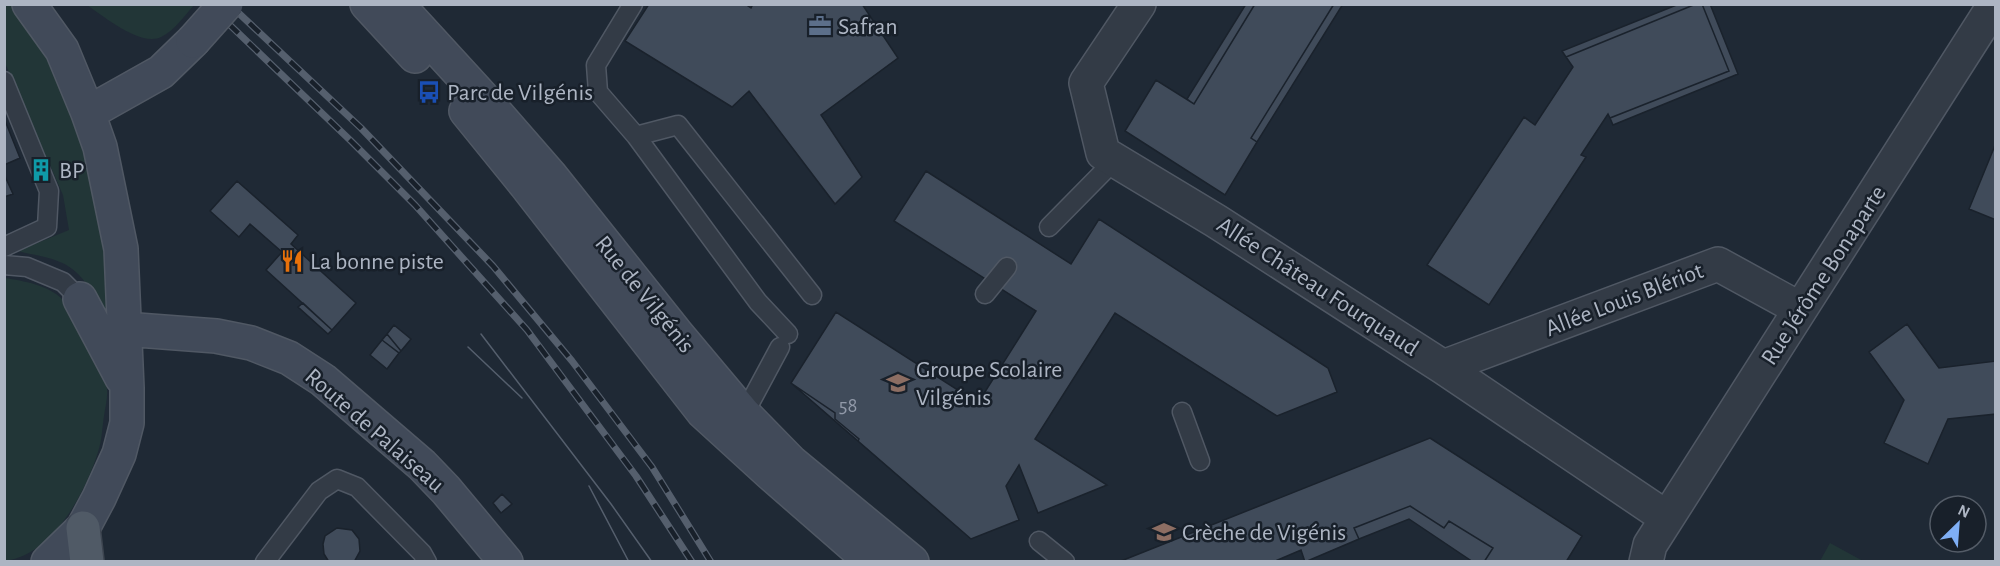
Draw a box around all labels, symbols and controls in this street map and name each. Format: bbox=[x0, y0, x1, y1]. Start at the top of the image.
office icon: Safran bbox=[807, 13, 833, 39]
place label: Safran bbox=[838, 15, 898, 39]
bus stop icon: Parc de Vilgénis bbox=[416, 79, 442, 105]
place label: Parc de Vilgénis bbox=[447, 81, 593, 105]
building icon: BP bbox=[28, 157, 54, 183]
place label: BP bbox=[59, 159, 84, 183]
street label: Rue Jérôme Bonaparte bbox=[1757, 182, 1891, 369]
street label: Allée Château Fourquaud bbox=[1212, 213, 1422, 361]
street label: Rue de Vilgénis bbox=[590, 232, 698, 358]
restaurant icon: La bonne piste bbox=[279, 248, 305, 274]
place label: La bonne piste bbox=[310, 250, 444, 274]
street label: Allée Louis Blériot bbox=[1542, 259, 1707, 341]
place label: Groupe Scolaire Vilgénis bbox=[916, 358, 1062, 410]
street label: Route de Palaiseau bbox=[300, 364, 448, 497]
school or university icon: Groupe Scolaire Vilgénis bbox=[885, 370, 911, 396]
house number: 58 bbox=[839, 395, 857, 416]
north arrow bbox=[1928, 494, 1988, 554]
text: N bbox=[1955, 502, 1972, 521]
school or university icon: Crèche de Vigénis bbox=[1151, 519, 1177, 545]
place label: Crèche de Vigénis bbox=[1182, 521, 1346, 545]

